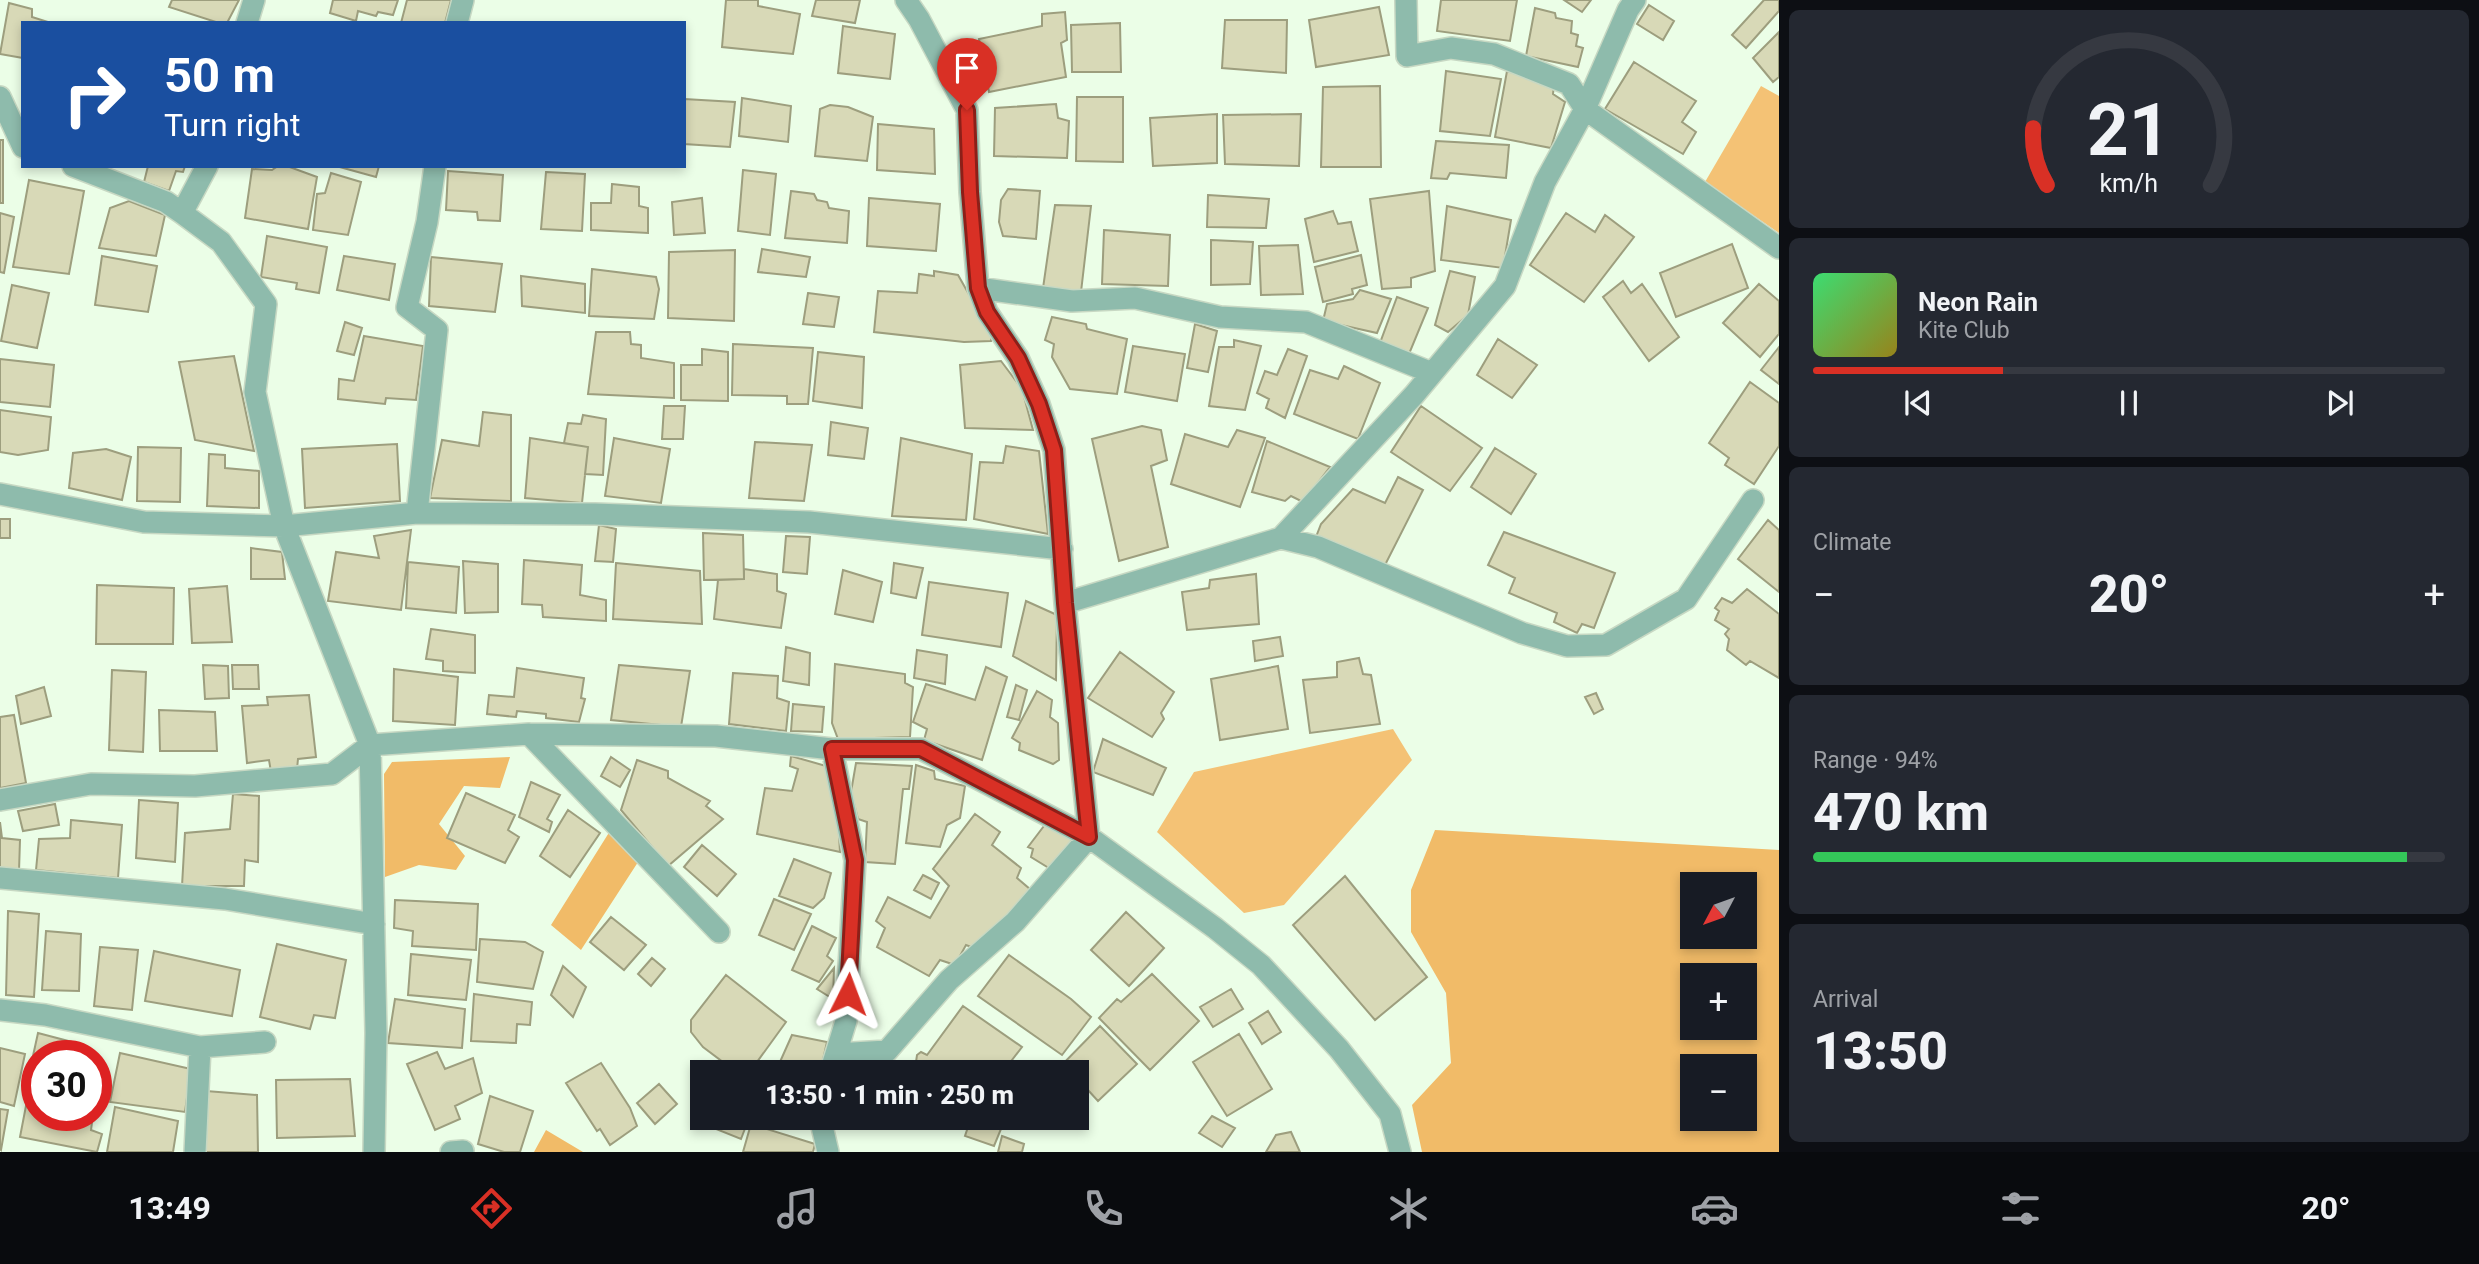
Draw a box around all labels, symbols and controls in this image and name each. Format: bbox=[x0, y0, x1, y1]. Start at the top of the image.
pin bbox=[937, 38, 997, 110]
text: 50 m bbox=[164, 47, 275, 104]
icon: right bbox=[49, 49, 140, 140]
icon: arrive bbox=[948, 49, 986, 87]
text: 21 bbox=[2087, 88, 2171, 174]
text: Turn right bbox=[164, 106, 300, 144]
text: km/h bbox=[2100, 169, 2158, 198]
text: Neon Rain bbox=[1918, 287, 2038, 317]
text: Kite Club bbox=[1918, 317, 2010, 344]
icon: previous bbox=[1899, 384, 1937, 422]
icon: pause bbox=[2110, 384, 2148, 422]
icon: next bbox=[2321, 384, 2359, 422]
text: Climate bbox=[1813, 529, 1892, 556]
text: 20° bbox=[2089, 564, 2169, 625]
text: − bbox=[1813, 573, 1835, 617]
text: + bbox=[2423, 573, 2445, 617]
text: Range · 94% bbox=[1813, 747, 1938, 774]
text: 470 km bbox=[1813, 782, 1989, 843]
north arrow bbox=[1680, 872, 1757, 948]
map controls bbox=[1680, 872, 1757, 1131]
position arrow bbox=[811, 957, 885, 1031]
button: + bbox=[1680, 963, 1757, 1040]
text: Arrival bbox=[1813, 986, 1878, 1013]
text: 13:50 bbox=[1813, 1021, 1948, 1082]
speed limit sign: 30 bbox=[21, 1040, 112, 1131]
button: − bbox=[1680, 1054, 1757, 1131]
text: 13:50 · 1 min · 250 m bbox=[765, 1080, 1014, 1110]
icon: directions bbox=[467, 1184, 516, 1233]
icon: music bbox=[773, 1184, 822, 1233]
icon: phone bbox=[1079, 1184, 1128, 1233]
icon: climate bbox=[1384, 1184, 1433, 1233]
icon: car bbox=[1690, 1184, 1739, 1233]
icon: filters bbox=[1996, 1184, 2045, 1233]
text: 13:49 bbox=[128, 1189, 211, 1227]
text: 20° bbox=[2301, 1189, 2351, 1227]

